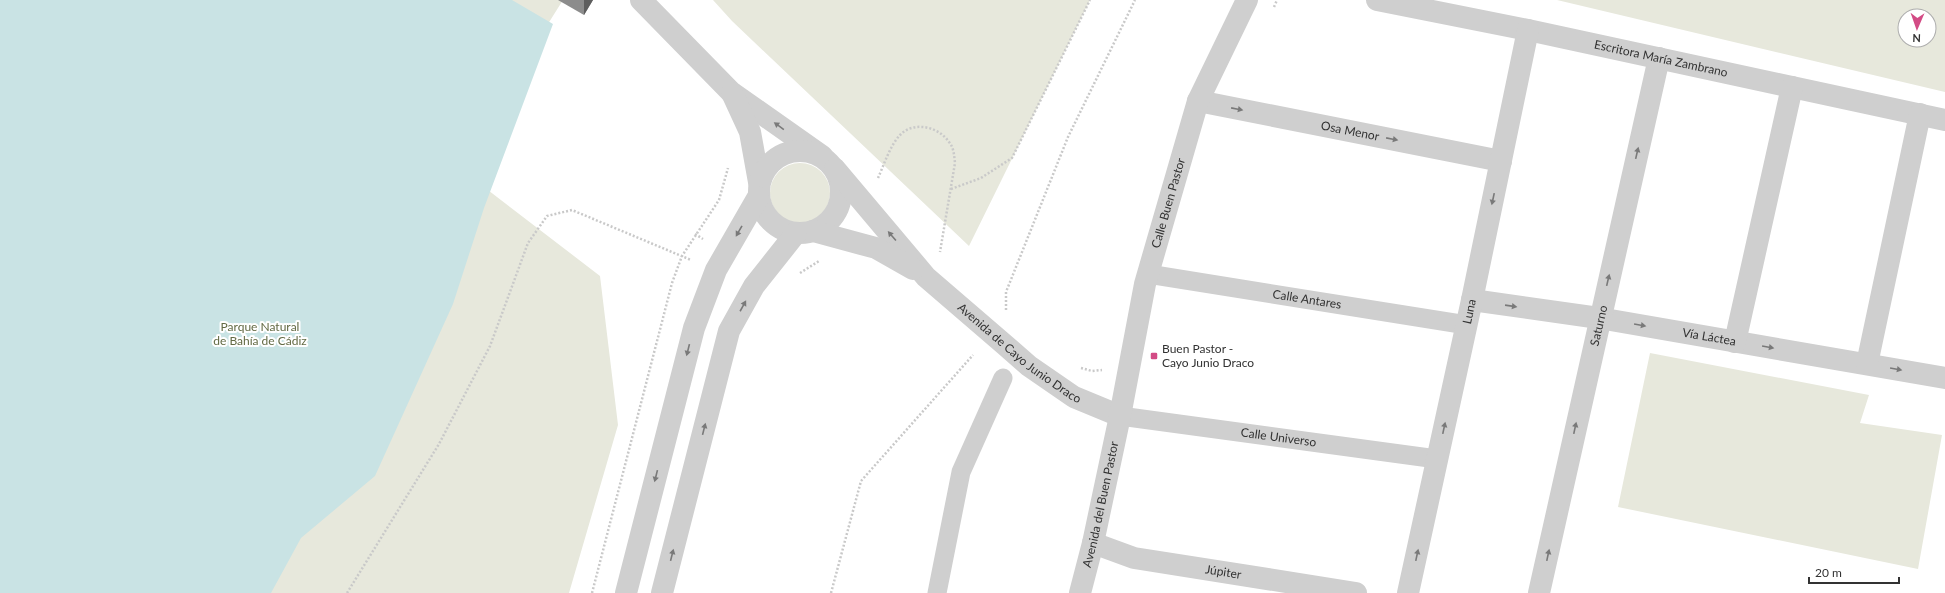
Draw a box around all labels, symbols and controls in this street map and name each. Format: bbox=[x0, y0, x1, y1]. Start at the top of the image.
north arrow bbox=[1897, 8, 1937, 48]
text: N bbox=[1912, 32, 1921, 45]
street label: Escritora María Zambrano bbox=[1593, 37, 1729, 80]
one-way arrow bbox=[1231, 106, 1243, 112]
street label: Osa Menor bbox=[1320, 118, 1381, 144]
one-way arrow bbox=[774, 122, 784, 130]
one-way arrow bbox=[1386, 136, 1398, 142]
one-way arrow bbox=[1634, 147, 1640, 159]
street label: Calle Buen Pastor bbox=[1148, 156, 1188, 250]
one-way arrow bbox=[1490, 193, 1496, 205]
one-way arrow bbox=[735, 225, 742, 237]
one-way arrow bbox=[888, 232, 897, 241]
one-way arrow bbox=[1606, 274, 1612, 286]
street label: Calle Antares bbox=[1272, 286, 1343, 312]
street label: Luna bbox=[1459, 298, 1479, 325]
one-way arrow bbox=[739, 300, 746, 312]
street label: Avenida de Cayo Junio Draco bbox=[955, 300, 1084, 406]
one-way arrow bbox=[1505, 303, 1517, 309]
street label: Saturno bbox=[1587, 304, 1610, 347]
park label: Parque Natural de Bahía de Cádiz bbox=[213, 319, 307, 348]
one-way arrow bbox=[1633, 322, 1646, 328]
street label: Vía Láctea bbox=[1681, 325, 1737, 349]
place label: Buen Pastor - Cayo Junio Draco bbox=[1162, 341, 1254, 370]
one-way arrow bbox=[685, 344, 691, 356]
one-way arrow bbox=[1761, 345, 1774, 351]
marker: Buen Pastor - Cayo Junio Draco bbox=[1149, 351, 1159, 361]
one-way arrow bbox=[1890, 367, 1902, 373]
one-way arrow bbox=[1442, 422, 1448, 434]
one-way arrow bbox=[1573, 422, 1579, 434]
one-way arrow bbox=[701, 423, 707, 435]
street label: Calle Universo bbox=[1240, 424, 1318, 450]
street label: Avenida del Buen Pastor bbox=[1079, 439, 1122, 569]
one-way arrow bbox=[653, 470, 659, 482]
one-way arrow bbox=[669, 549, 675, 561]
one-way arrow bbox=[1414, 549, 1420, 561]
one-way arrow bbox=[1545, 549, 1551, 561]
scale bar bbox=[1809, 559, 1899, 585]
street label: Júpiter bbox=[1204, 561, 1243, 582]
text: 20 m bbox=[1815, 565, 1842, 580]

